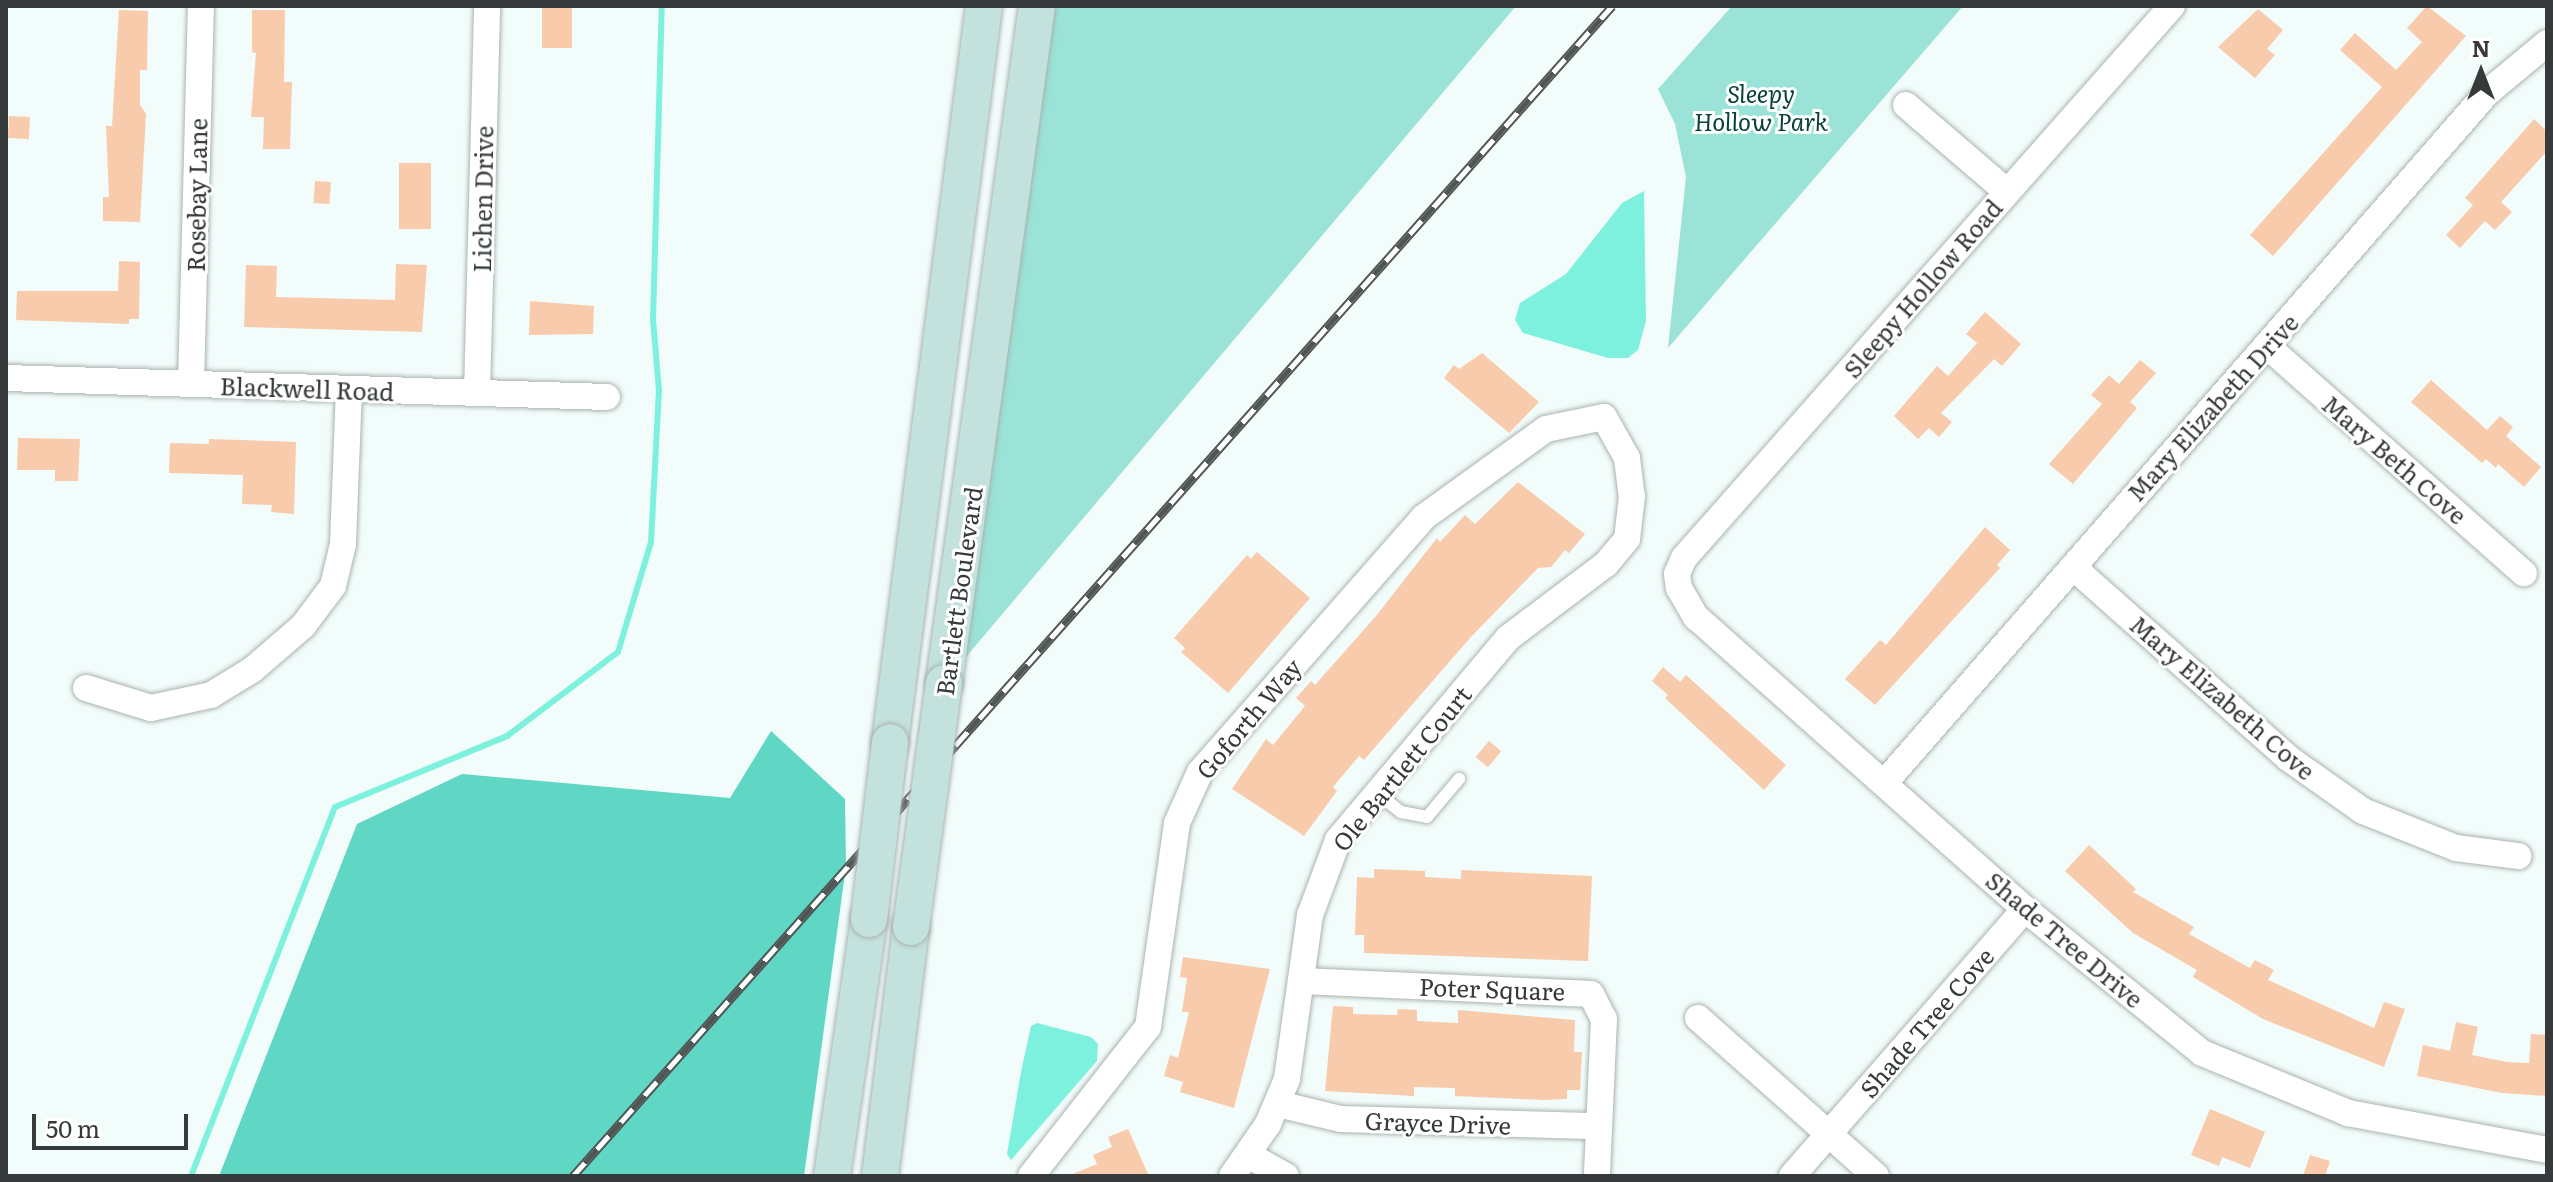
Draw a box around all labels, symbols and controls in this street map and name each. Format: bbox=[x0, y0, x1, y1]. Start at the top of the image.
text: N bbox=[2472, 31, 2490, 64]
north arrow bbox=[2441, 32, 2521, 112]
park label: Sleepy Hollow Park bbox=[1694, 79, 1828, 135]
street label: Rosebay Lane bbox=[180, 118, 212, 272]
street label: Lichen Drive bbox=[466, 125, 498, 273]
street label: Sleepy Hollow Road bbox=[1837, 193, 2007, 383]
street label: Mary Elizabeth Drive bbox=[2121, 308, 2303, 506]
street label: Blackwell Road bbox=[219, 371, 395, 405]
street label: Mary Beth Cove bbox=[2317, 389, 2473, 529]
street label: Bartlett Boulevard bbox=[929, 485, 987, 697]
street label: Mary Elizabeth Cove bbox=[2125, 609, 2321, 785]
street label: Goforth Way bbox=[1189, 652, 1307, 784]
street label: Ole Bartlett Court bbox=[1326, 680, 1476, 856]
street label: Shade Tree Drive bbox=[1981, 865, 2149, 1013]
street label: Shade Tree Cove bbox=[1853, 941, 1999, 1103]
street label: Poter Square bbox=[1418, 971, 1566, 1005]
scale bar bbox=[36, 1098, 192, 1148]
street label: Grayce Drive bbox=[1364, 1105, 1512, 1139]
text: 50 m bbox=[46, 1110, 100, 1145]

